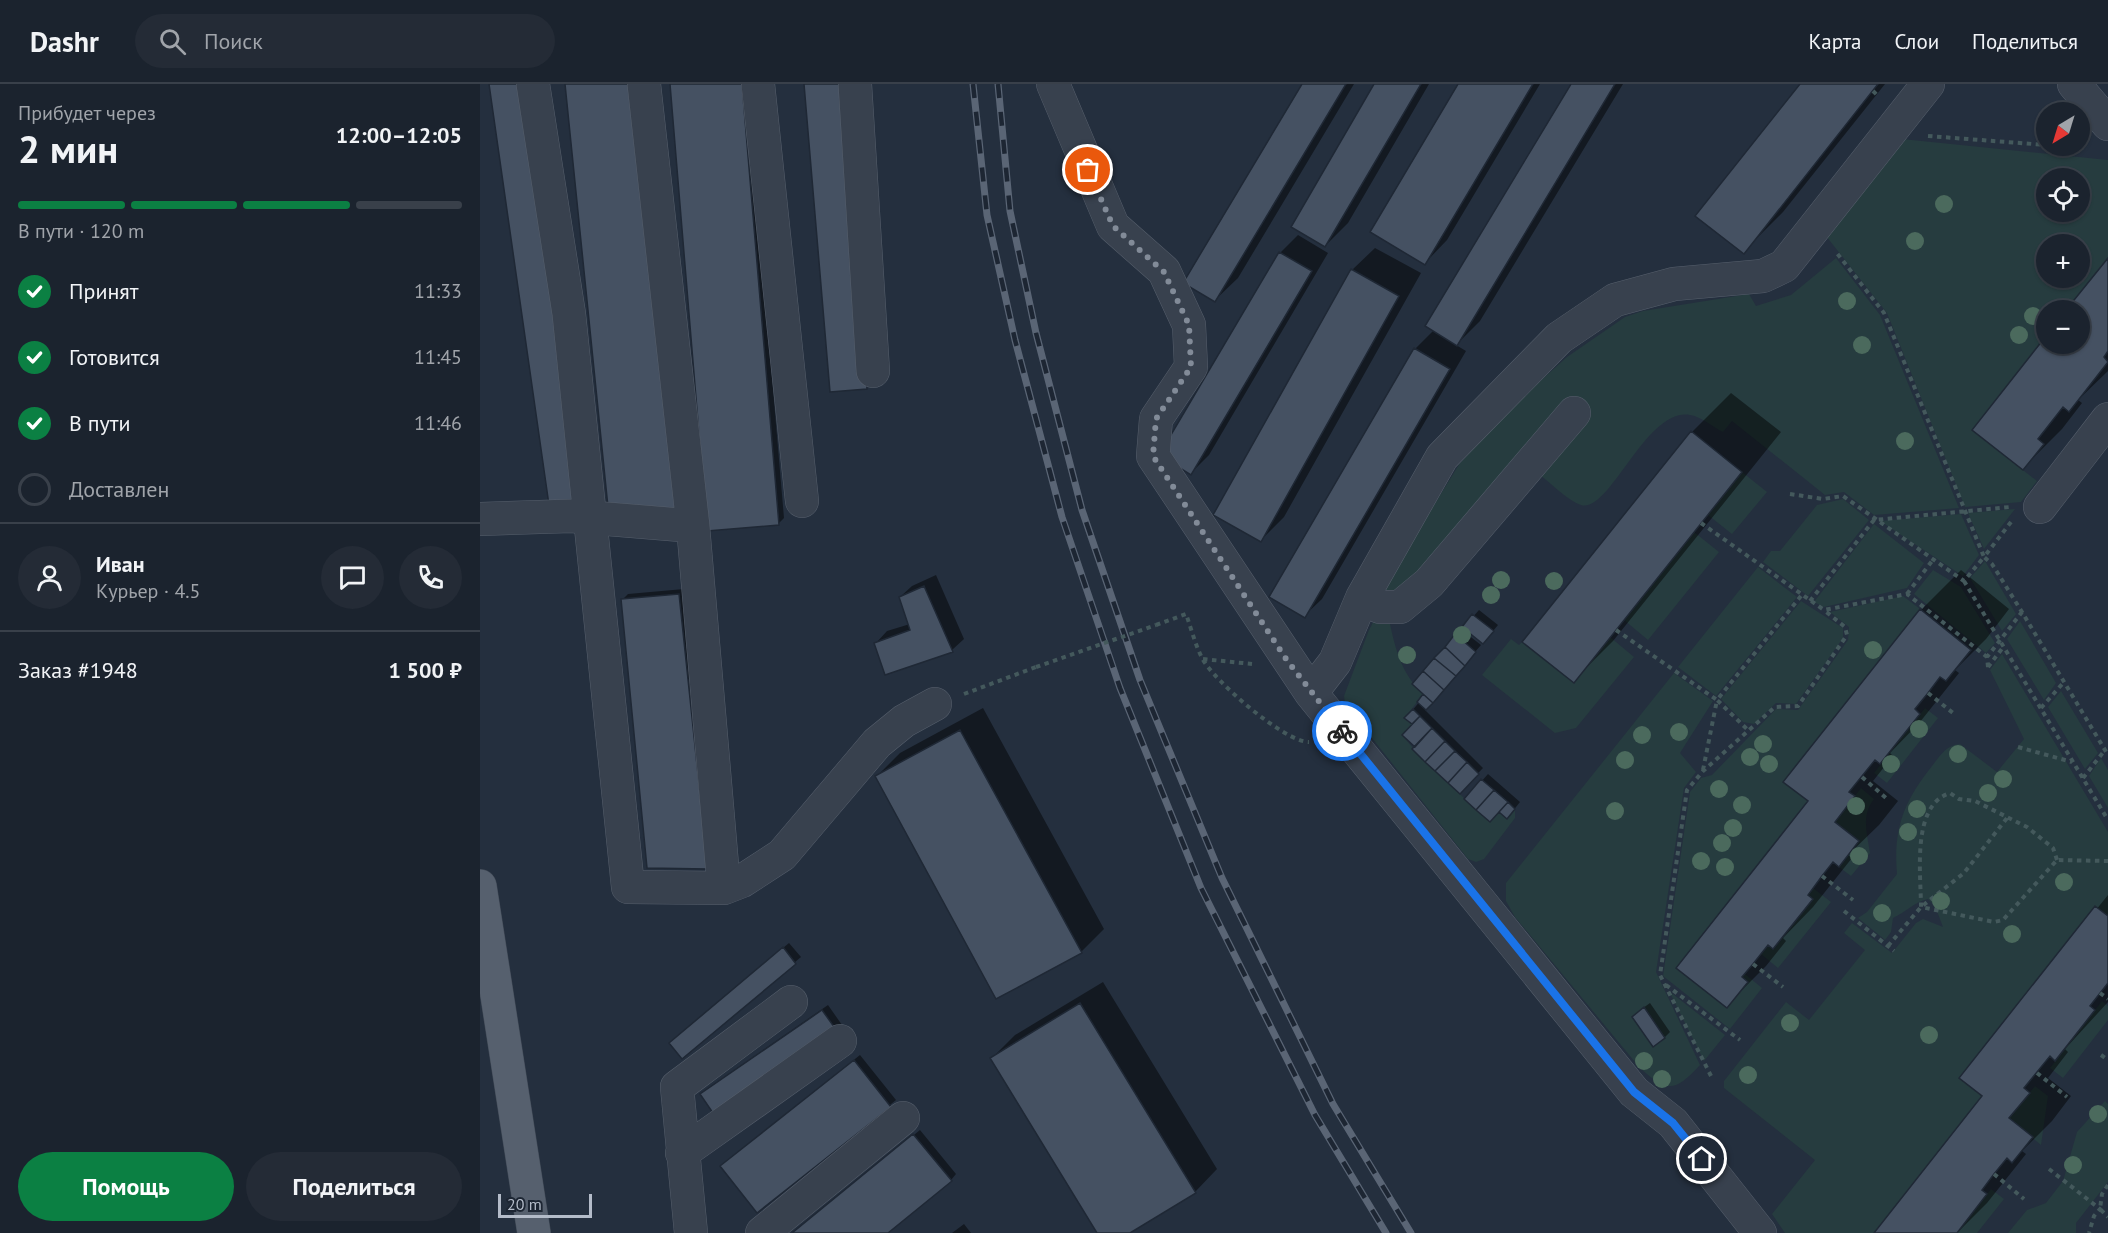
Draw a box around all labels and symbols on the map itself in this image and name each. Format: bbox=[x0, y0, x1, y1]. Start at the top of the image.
north arrow bbox=[2036, 102, 2090, 156]
pin bbox=[1062, 144, 1113, 195]
courier bbox=[1312, 701, 1372, 761]
pin bbox=[1676, 1133, 1727, 1184]
scale bar bbox=[498, 1191, 592, 1218]

